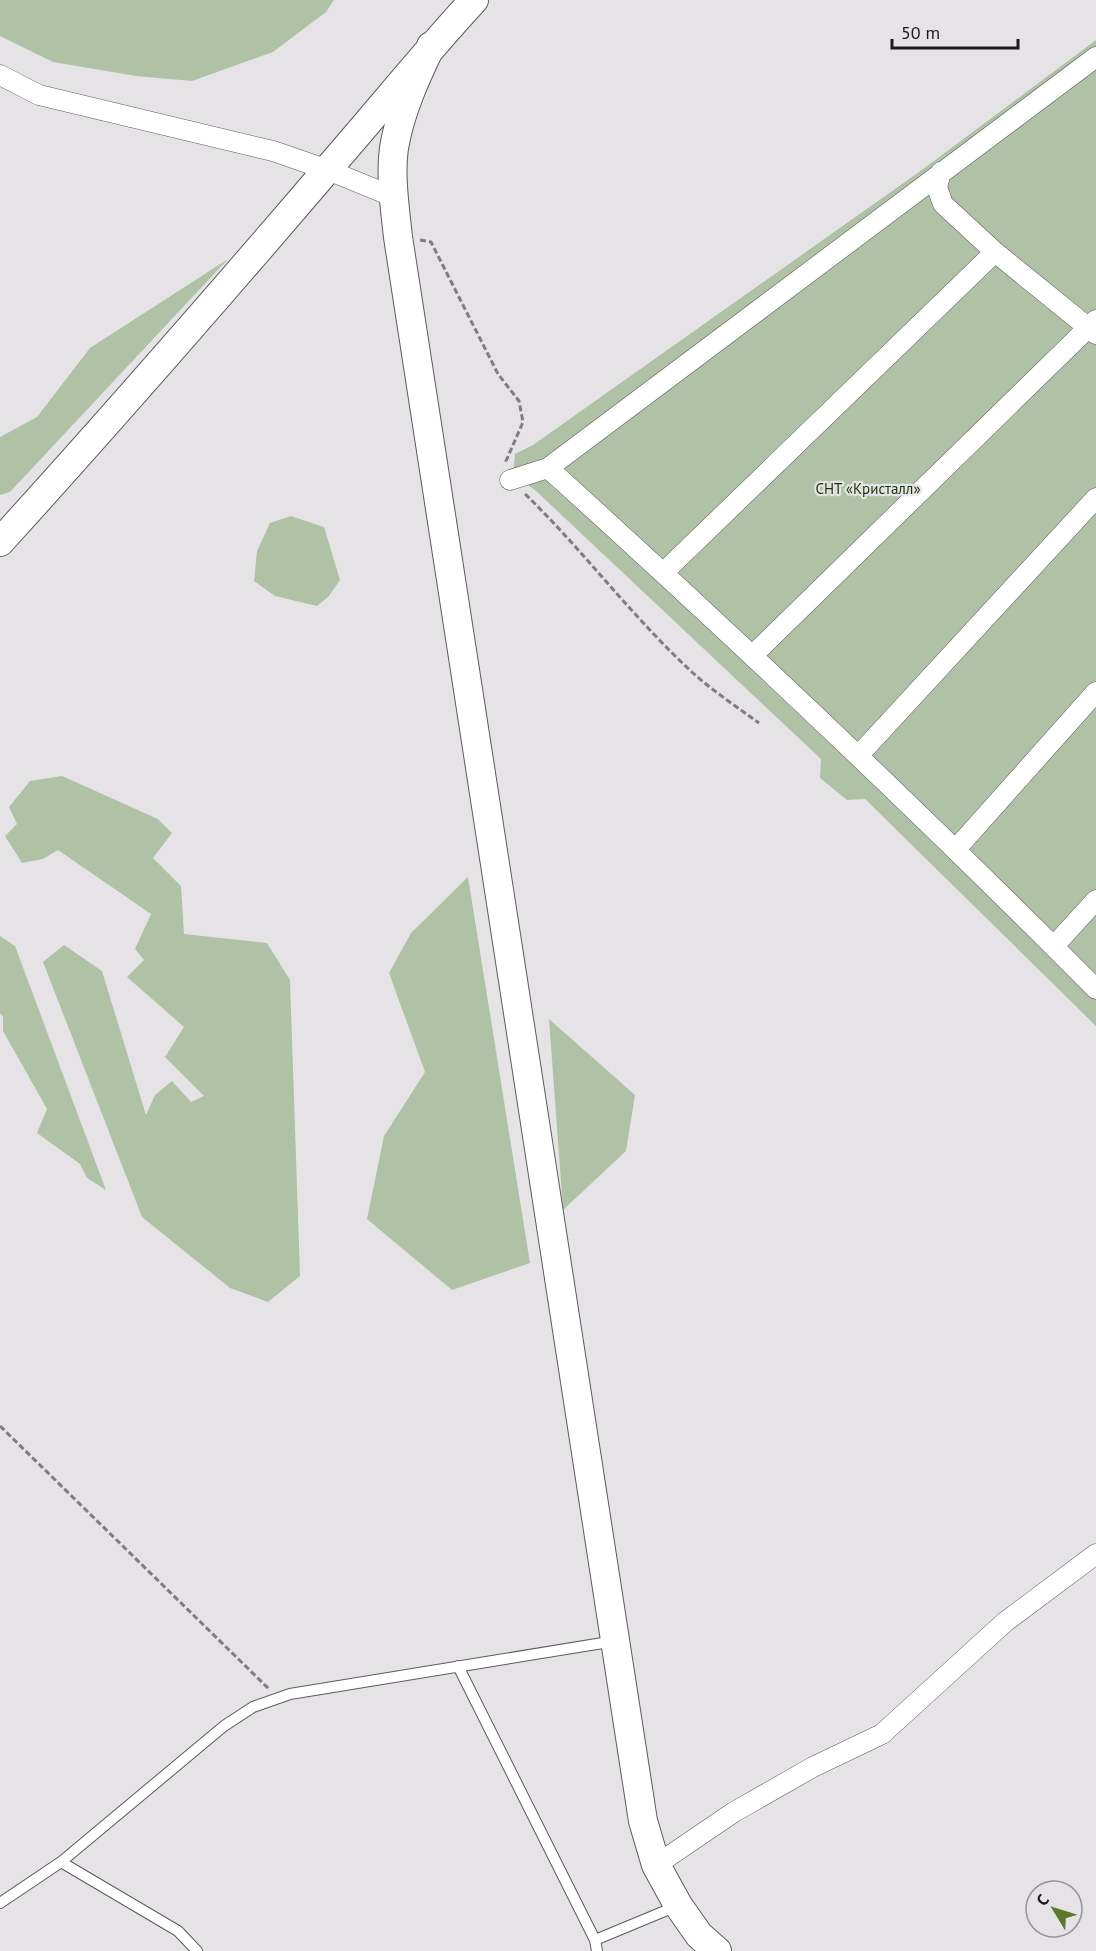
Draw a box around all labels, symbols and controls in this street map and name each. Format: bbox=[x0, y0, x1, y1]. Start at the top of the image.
scale bar bbox=[892, 12, 1018, 50]
text: 50 m bbox=[901, 21, 940, 44]
park label: СНТ «Кристалл» bbox=[815, 479, 921, 498]
north arrow bbox=[1024, 1879, 1084, 1939]
text: С bbox=[1032, 1890, 1053, 1909]

